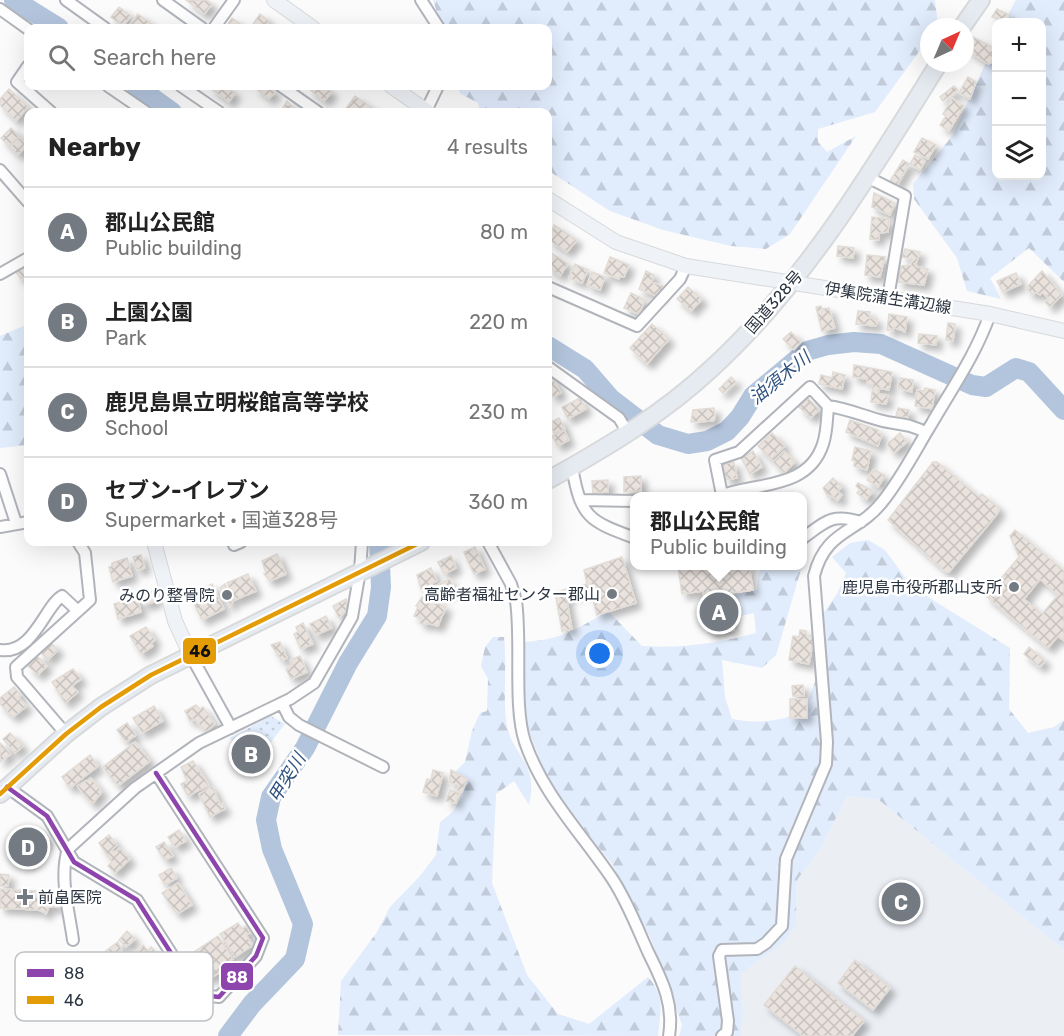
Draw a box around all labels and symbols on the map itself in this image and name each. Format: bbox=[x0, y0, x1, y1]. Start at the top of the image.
north arrow bbox=[920, 18, 974, 72]
street label: 国道328号 bbox=[742, 267, 806, 337]
street label: 伊集院蒲生溝辺線 bbox=[823, 279, 953, 317]
water label: 油須木川 bbox=[745, 346, 816, 409]
place label: 鹿児島市役所郡山支所 bbox=[842, 578, 1002, 597]
marker: 鹿児島市役所郡山支所 bbox=[1007, 580, 1021, 594]
place label: 高齢者福祉センター郡山 bbox=[424, 585, 600, 604]
place label: みのり整骨院 bbox=[119, 586, 215, 605]
marker: 高齢者福祉センター郡山 bbox=[605, 587, 619, 601]
marker: みのり整骨院 bbox=[220, 588, 234, 602]
pin: A bbox=[700, 590, 738, 634]
line badge: 46 bbox=[182, 637, 217, 665]
your location bbox=[585, 639, 614, 668]
text: 46 bbox=[189, 642, 211, 661]
pin: B bbox=[232, 732, 270, 777]
water label: 甲突川 bbox=[264, 747, 311, 807]
pin: D bbox=[9, 824, 48, 870]
pin: C bbox=[882, 880, 920, 924]
marker: 前畠医院 bbox=[16, 888, 34, 906]
place label: 前畠医院 bbox=[38, 888, 102, 907]
legend bbox=[15, 952, 213, 1021]
line badge: 88 bbox=[220, 962, 254, 991]
text: 88 bbox=[64, 964, 84, 983]
text: 88 bbox=[226, 968, 248, 987]
text: 46 bbox=[64, 991, 84, 1010]

